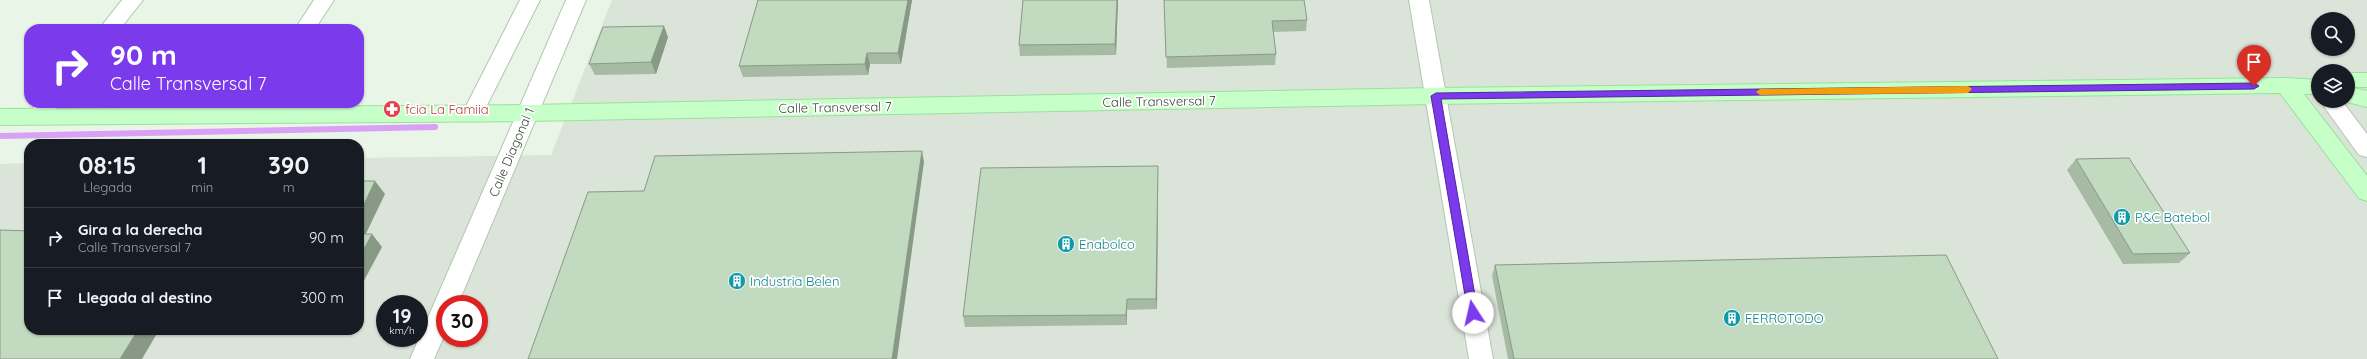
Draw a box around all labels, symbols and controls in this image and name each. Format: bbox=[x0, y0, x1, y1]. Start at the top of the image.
map controls bbox=[2311, 12, 2355, 108]
button: search bbox=[2311, 12, 2355, 56]
text: 90 m bbox=[110, 37, 177, 72]
icon: right bbox=[44, 40, 96, 92]
pin bbox=[2237, 45, 2271, 86]
icon: arrive bbox=[2243, 51, 2265, 73]
button: layers bbox=[2311, 64, 2355, 108]
text: Calle Transversal 7 bbox=[110, 72, 266, 95]
street label: Calle Transversal 7 bbox=[1102, 92, 1216, 110]
street label: Calle Transversal 7 bbox=[778, 98, 892, 116]
pharmacy icon: fcia La Famiia bbox=[382, 99, 402, 119]
place label: fcia La Famiia bbox=[405, 101, 489, 117]
street label: Calle Diagonal 1 bbox=[485, 105, 537, 199]
text: 08:15 bbox=[79, 150, 136, 180]
text: 1 bbox=[197, 150, 207, 180]
text: 390 bbox=[268, 150, 309, 180]
text: Llegada bbox=[83, 179, 132, 195]
text: min bbox=[191, 179, 213, 195]
text: m bbox=[283, 179, 295, 195]
building icon: P&C Batebol bbox=[2112, 207, 2132, 227]
place label: P&C Batebol bbox=[2135, 209, 2210, 225]
text: Gira a la derecha bbox=[78, 220, 203, 239]
icon: right bbox=[44, 227, 66, 249]
text: 90 m bbox=[309, 228, 344, 247]
building icon: Enabolco bbox=[1056, 234, 1076, 254]
place label: Enabolco bbox=[1079, 236, 1135, 252]
text: Calle Transversal 7 bbox=[78, 239, 191, 255]
building icon: Industria Belen bbox=[727, 271, 747, 291]
place label: Industria Belen bbox=[750, 273, 839, 289]
icon: arrive bbox=[44, 287, 66, 309]
text: Llegada al destino bbox=[78, 288, 212, 307]
text: 300 m bbox=[301, 288, 344, 307]
position arrow bbox=[1452, 292, 1494, 334]
speed limit sign: 30 bbox=[436, 295, 488, 347]
text: 19 bbox=[392, 303, 412, 328]
building icon: FERROTODO bbox=[1722, 308, 1742, 328]
place label: FERROTODO bbox=[1745, 310, 1824, 326]
text: km/h bbox=[389, 324, 415, 337]

